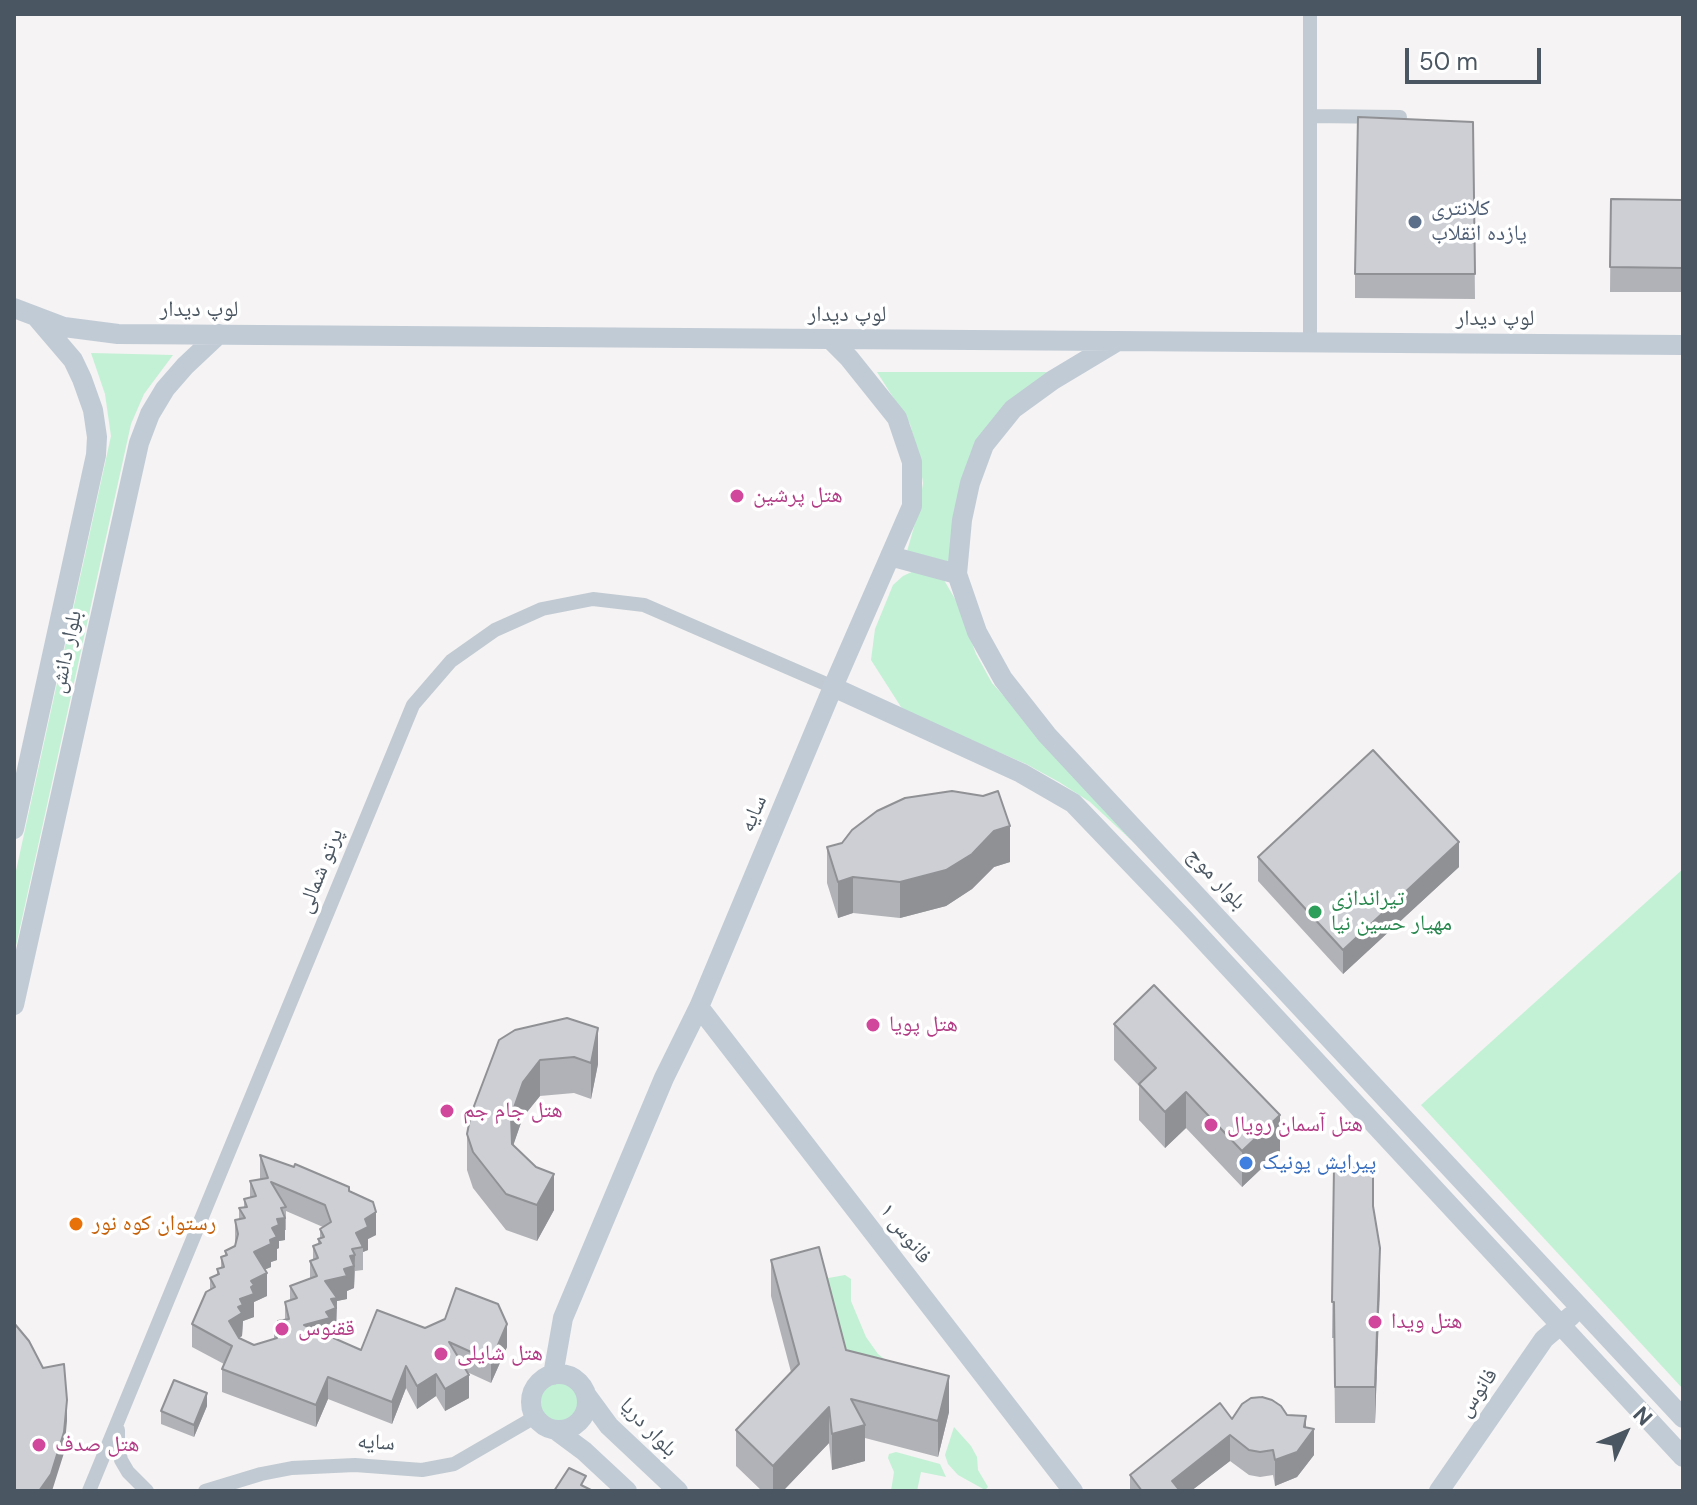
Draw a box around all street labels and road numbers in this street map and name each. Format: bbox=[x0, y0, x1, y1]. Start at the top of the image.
street label: لوپ دیدار bbox=[160, 297, 238, 323]
street label: لوپ دیدار bbox=[808, 302, 886, 328]
street label: لوپ دیدار bbox=[1456, 306, 1534, 332]
street label: بلوار دانش bbox=[45, 608, 89, 696]
street label: سایه bbox=[735, 792, 773, 836]
street label: پرتو شمالی bbox=[292, 825, 350, 917]
street label: بلوار موج bbox=[1181, 842, 1251, 916]
street label: فانوس ۱ bbox=[873, 1199, 937, 1269]
street label: فانوس bbox=[1452, 1364, 1504, 1422]
street label: بلوار دریا bbox=[613, 1393, 683, 1463]
street label: سایه bbox=[357, 1429, 395, 1457]

